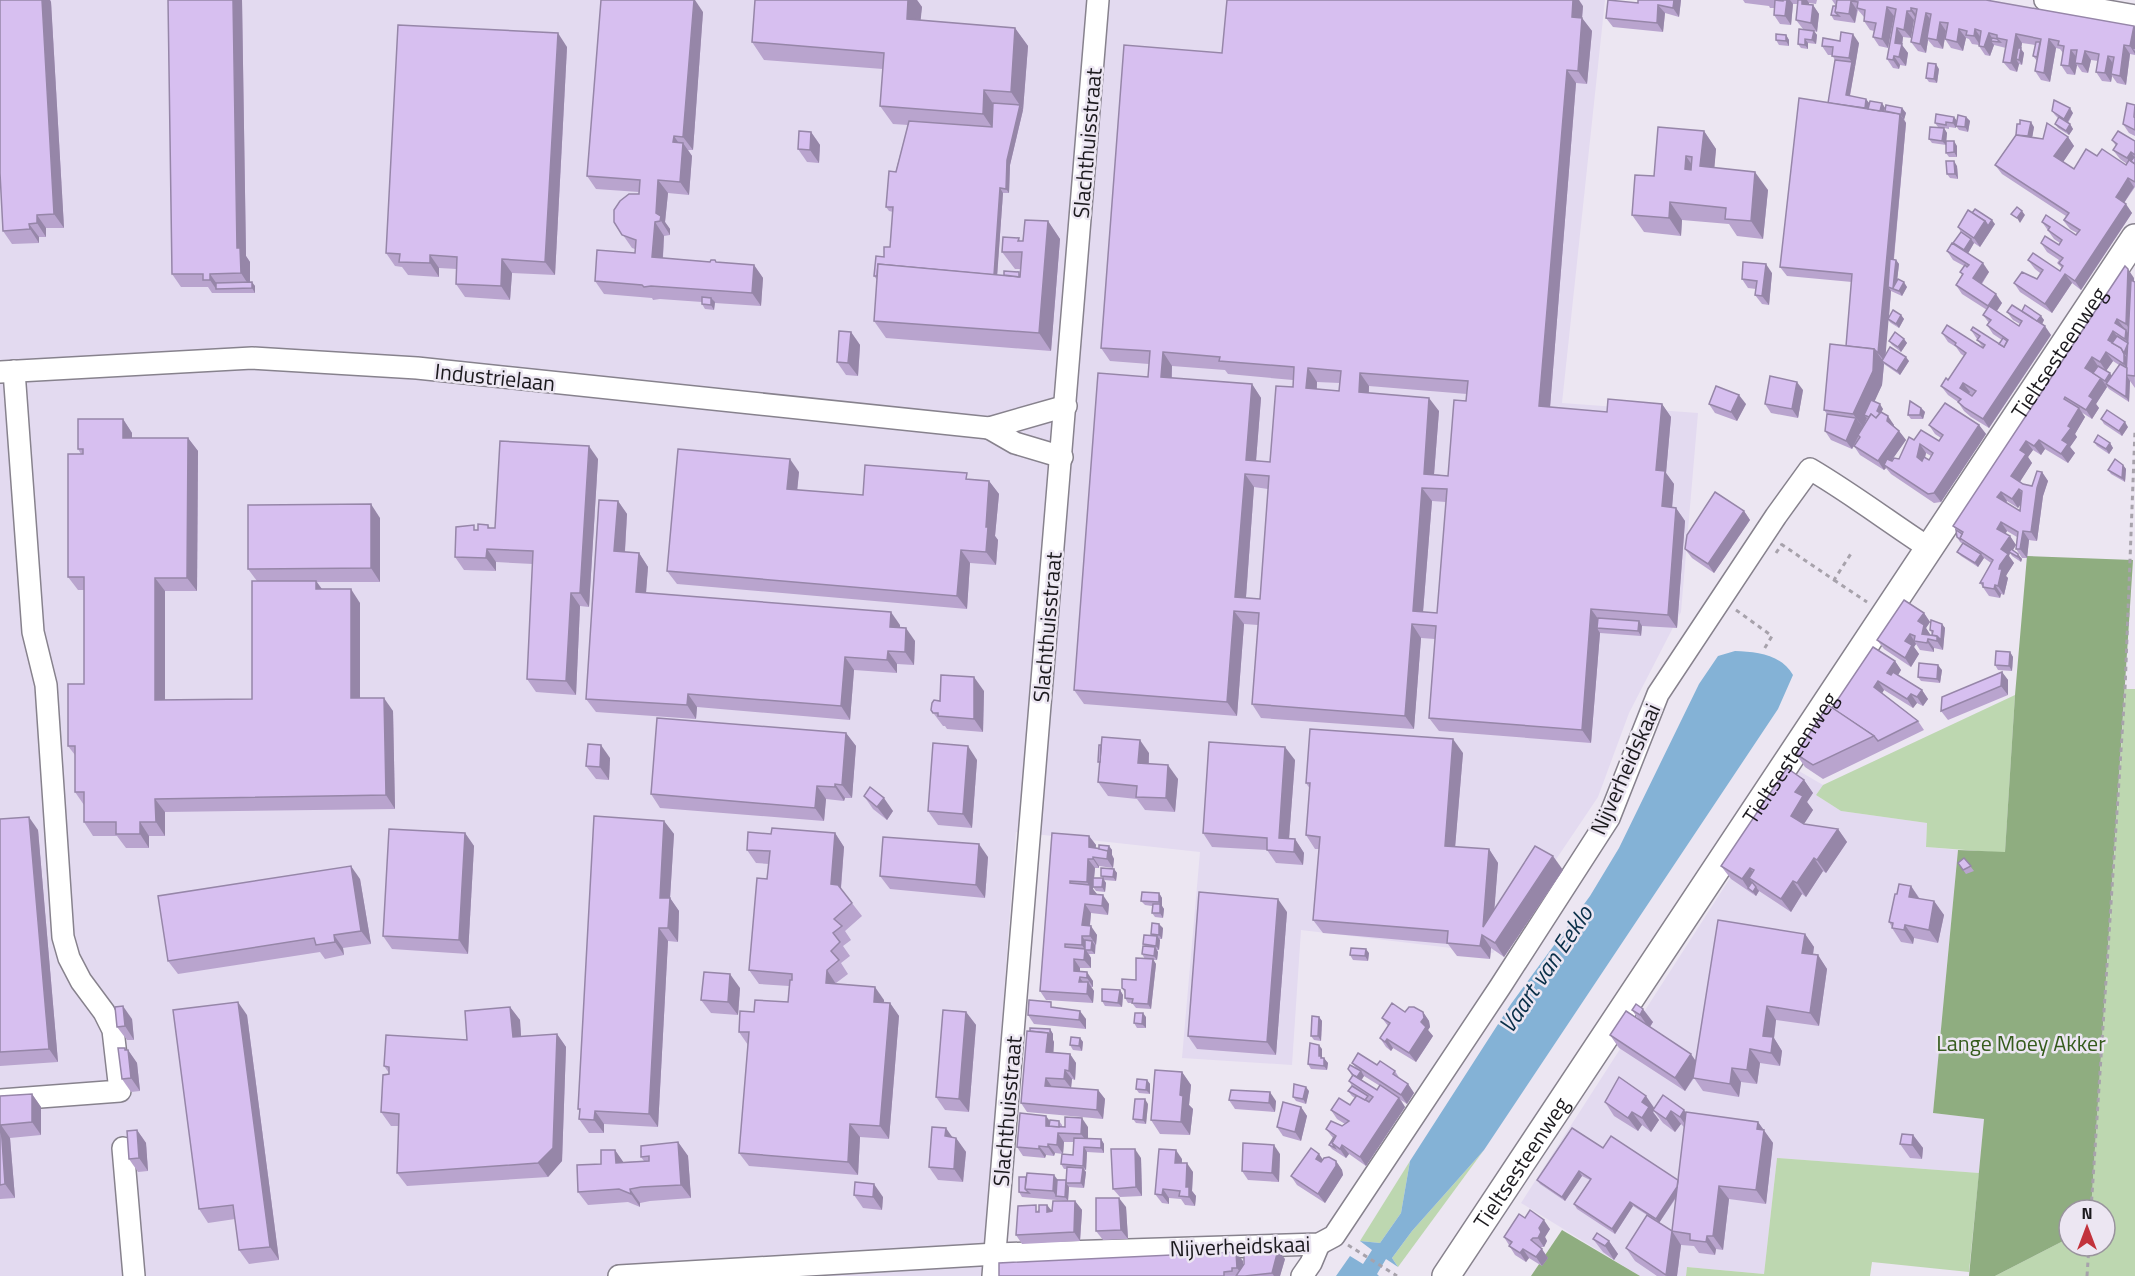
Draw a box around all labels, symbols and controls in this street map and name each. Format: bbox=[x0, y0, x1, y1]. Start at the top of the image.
street label: Slachthuisstraat bbox=[1063, 66, 1111, 220]
street label: Tieltsesteenweg bbox=[2002, 280, 2115, 426]
street label: Industrielaan bbox=[433, 354, 557, 400]
street label: Slachthuisstraat bbox=[1023, 550, 1071, 704]
street label: Tieltsesteenweg bbox=[1734, 685, 1846, 831]
street label: Nijverheidskaai bbox=[1581, 698, 1669, 840]
water label: Vaart van Eeklo bbox=[1489, 897, 1602, 1040]
park label: Lange Moey Akker bbox=[1936, 1026, 2106, 1060]
street label: Slachthuisstraat bbox=[983, 1034, 1031, 1188]
street label: Tieltsesteenweg bbox=[1465, 1090, 1578, 1236]
north arrow bbox=[2057, 1198, 2117, 1258]
text: N bbox=[2081, 1201, 2093, 1225]
street label: Nijverheidskaai bbox=[1169, 1227, 1311, 1265]

